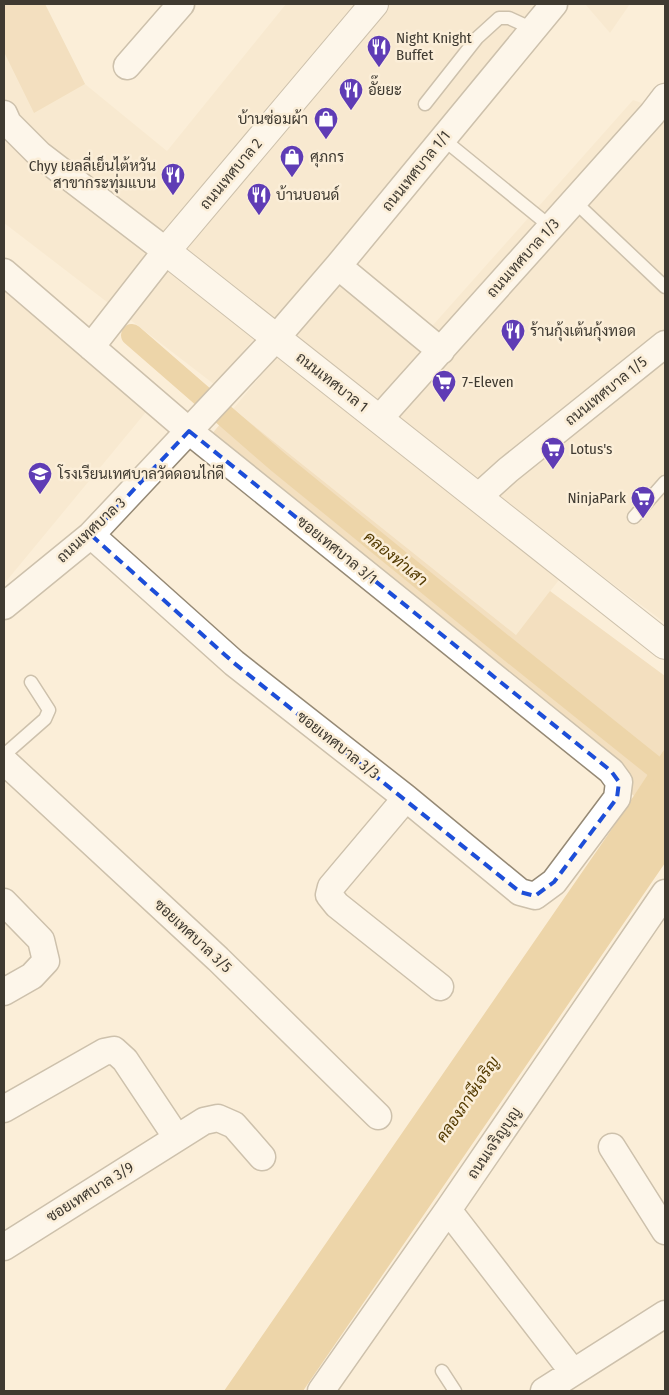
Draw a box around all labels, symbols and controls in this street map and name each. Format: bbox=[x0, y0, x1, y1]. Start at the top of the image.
place label: Night Knight Buffet bbox=[396, 29, 472, 64]
restaurant icon: Night Knight Buffet bbox=[366, 34, 392, 68]
place label: อั๊ยยะ bbox=[368, 75, 402, 99]
restaurant icon: อั๊ยยะ bbox=[338, 77, 364, 111]
shop icon: บ้านซ่อมผ้า bbox=[313, 106, 339, 140]
place label: บ้านซ่อมผ้า bbox=[238, 109, 308, 128]
street label: ถนนเทศบาล 1/1 bbox=[378, 127, 454, 215]
street label: ถนนเทศบาล 2 bbox=[196, 135, 266, 213]
shop icon: ศุภกร bbox=[279, 144, 305, 178]
place label: ศุภกร bbox=[310, 148, 344, 168]
place label: Chyy เยลลี่เย็นไต้หวัน สาขากระทุ่มแบน bbox=[29, 151, 156, 194]
restaurant icon: Chyy เยลลี่เย็นไต้หวัน สาขากระทุ่มแบน bbox=[160, 162, 186, 196]
restaurant icon: บ้านบอนด์ bbox=[246, 182, 272, 216]
place label: บ้านบอนด์ bbox=[276, 185, 339, 204]
street label: ถนนเทศบาล 1/3 bbox=[483, 215, 563, 301]
restaurant icon: ร้านกุ้งเต้นกุ้งทอด bbox=[500, 318, 526, 352]
place label: ร้านกุ้งเต้นกุ้งทอด bbox=[530, 321, 636, 342]
street label: ถนนเทศบาล 1 bbox=[292, 348, 372, 416]
street label: ถนนเทศบาล 1/5 bbox=[561, 352, 651, 429]
supermarket icon: 7-Eleven bbox=[431, 369, 457, 403]
place label: 7-Eleven bbox=[462, 373, 514, 391]
supermarket icon: Lotus's bbox=[540, 436, 566, 470]
place label: Lotus's bbox=[570, 440, 612, 458]
school or university icon: โรงเรียนเทศบาลวัดดอนไก่ดี bbox=[27, 461, 53, 495]
place label: โรงเรียนเทศบาลวัดดอนไก่ดี bbox=[57, 464, 224, 483]
supermarket icon: NinjaPark bbox=[630, 485, 656, 519]
place label: NinjaPark bbox=[567, 489, 626, 507]
street label: ถนนเทศบาล 3 bbox=[53, 493, 129, 566]
street label: ซอยเทศบาล 3/1 bbox=[293, 512, 381, 588]
water label: คลองท่าเสา bbox=[360, 526, 432, 590]
street label: ซอยเทศบาล 3/3 bbox=[293, 707, 383, 783]
street label: ซอยเทศบาล 3/5 bbox=[151, 896, 236, 977]
water label: คลองภาษีเจริญ bbox=[430, 1051, 503, 1146]
street label: ถนนเจริญบุญ bbox=[463, 1104, 526, 1183]
street label: ซอยเทศบาล 3/9 bbox=[43, 1158, 137, 1226]

